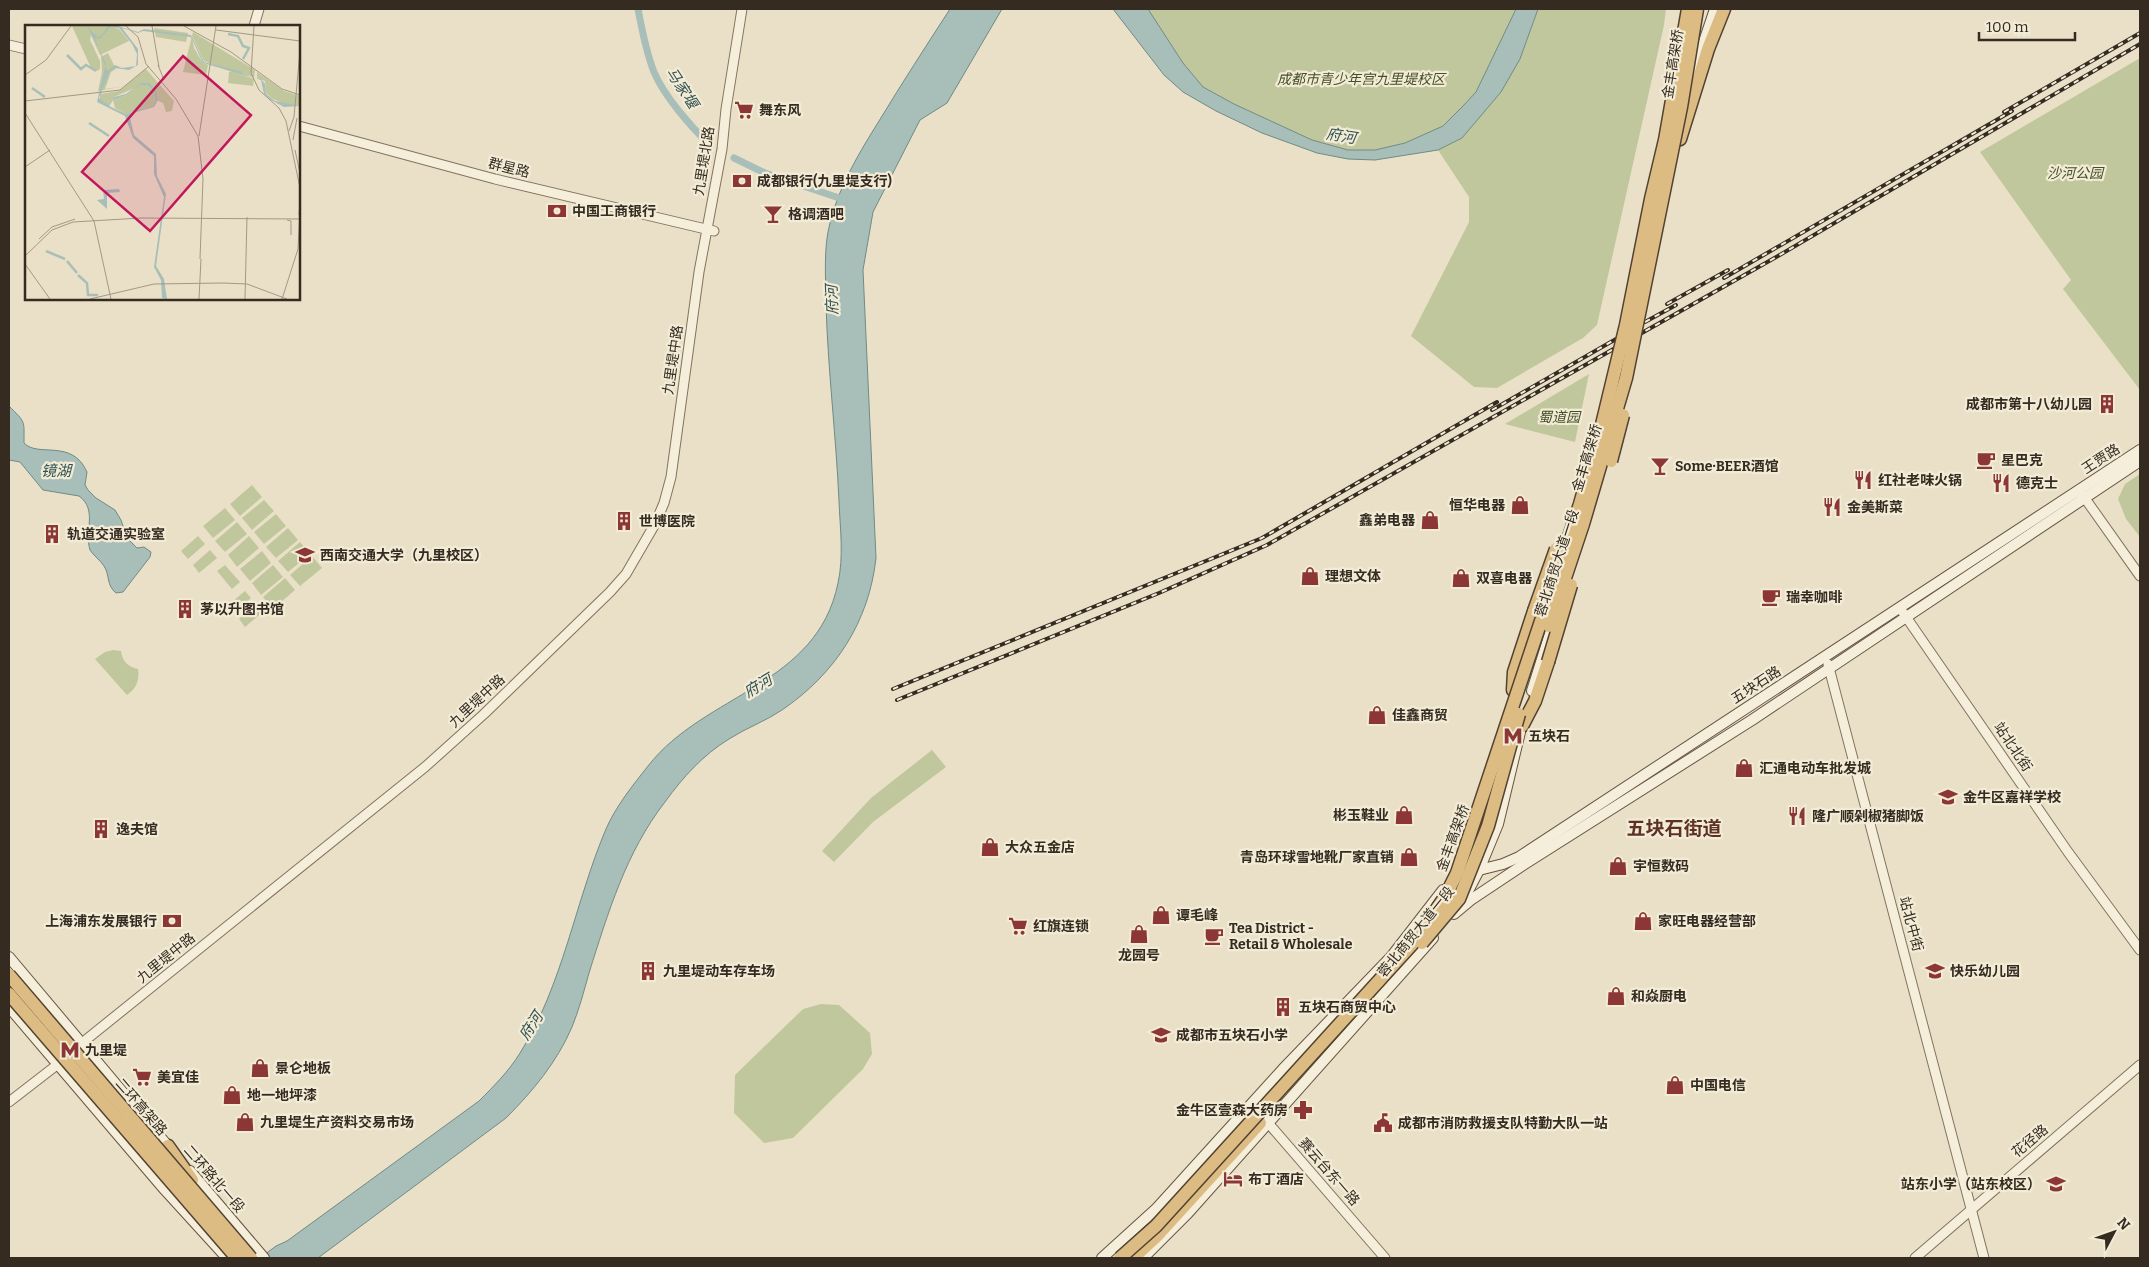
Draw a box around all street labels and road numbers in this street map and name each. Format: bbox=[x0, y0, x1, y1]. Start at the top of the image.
street label: 金丰高架桥 bbox=[1659, 28, 1687, 100]
street label: 九里堤北路 bbox=[690, 125, 718, 197]
street label: 群星路 bbox=[487, 155, 531, 181]
street label: 九里堤中路 bbox=[660, 324, 686, 396]
street label: 金丰高架桥 bbox=[1569, 422, 1605, 494]
street label: 王贾路 bbox=[2079, 440, 2123, 478]
street label: 蓉北商贸大道一段 bbox=[1532, 507, 1582, 619]
street label: 五块石路 bbox=[1728, 663, 1784, 707]
street label: 九里堤中路 bbox=[446, 671, 508, 731]
street label: 站北北街 bbox=[1990, 719, 2036, 775]
street label: 金丰高架桥 bbox=[1433, 802, 1473, 874]
street label: 蓉北商贸大道一段 bbox=[1374, 883, 1458, 981]
street label: 站北中街 bbox=[1896, 895, 1926, 953]
street label: 九里堤中路 bbox=[133, 929, 199, 987]
street label: 二环高架路 bbox=[112, 1075, 170, 1139]
street label: 花径路 bbox=[2008, 1121, 2052, 1161]
street label: 赛云台东一路 bbox=[1295, 1135, 1363, 1209]
street label: 二环路北一段 bbox=[180, 1142, 248, 1216]

